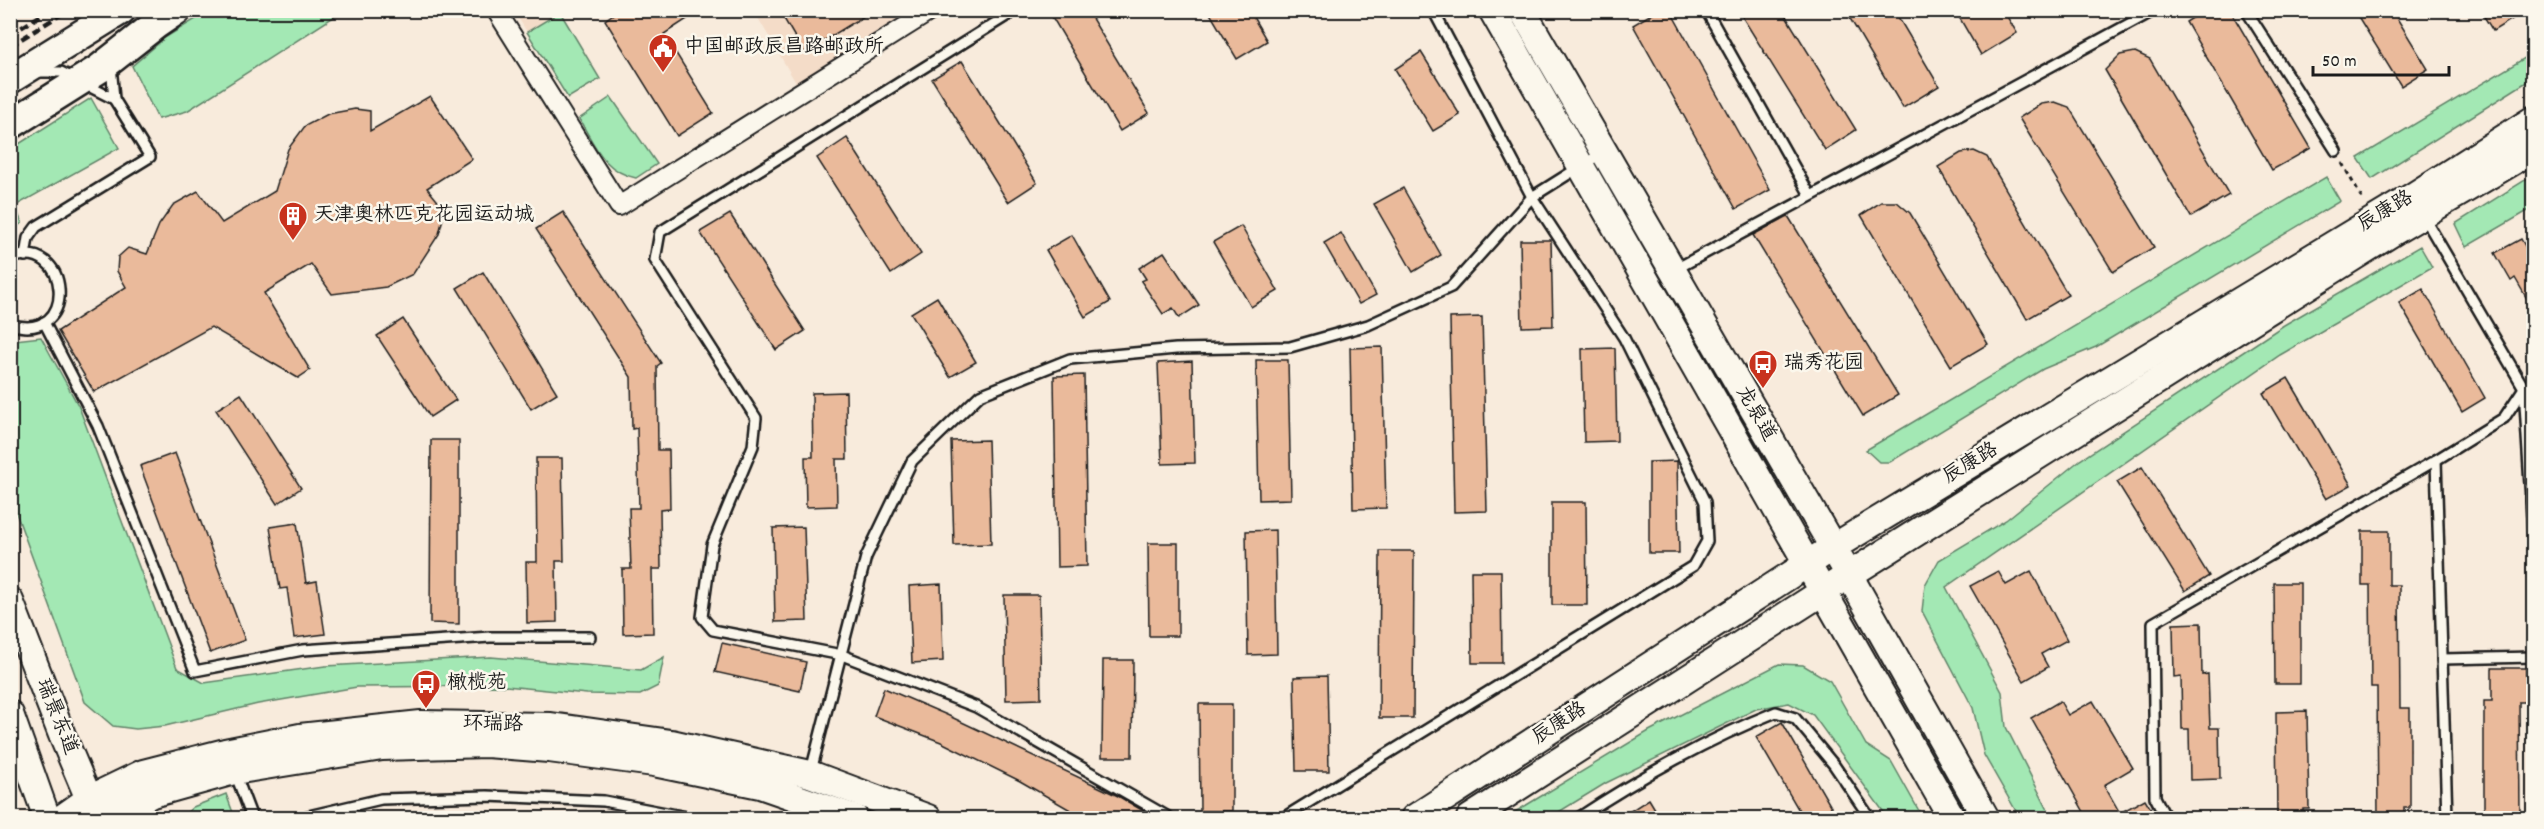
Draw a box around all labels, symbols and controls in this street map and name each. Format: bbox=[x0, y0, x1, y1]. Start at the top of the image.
public building icon: 中国邮政辰昌路邮政所 bbox=[647, 32, 679, 74]
place label: 中国邮政辰昌路邮政所 bbox=[684, 34, 884, 62]
scale bar bbox=[2313, 39, 2450, 77]
text: 50 m bbox=[2322, 50, 2357, 75]
street label: 辰康路 bbox=[2353, 184, 2420, 239]
building icon: 天津奥林匹克花园运动城 bbox=[277, 200, 309, 242]
place label: 天津奥林匹克花园运动城 bbox=[314, 202, 534, 230]
bus stop icon: 瑞秀花园 bbox=[1747, 348, 1779, 390]
place label: 瑞秀花园 bbox=[1784, 350, 1864, 378]
street label: 龙泉道 bbox=[1728, 381, 1782, 447]
street label: 辰康路 bbox=[1938, 436, 2005, 491]
bus stop icon: 橄榄苑 bbox=[410, 668, 442, 710]
place label: 橄榄苑 bbox=[447, 670, 507, 698]
street label: 瑞景东道 bbox=[28, 675, 84, 759]
street label: 辰康路 bbox=[1527, 695, 1594, 752]
street label: 环瑞路 bbox=[463, 710, 524, 740]

